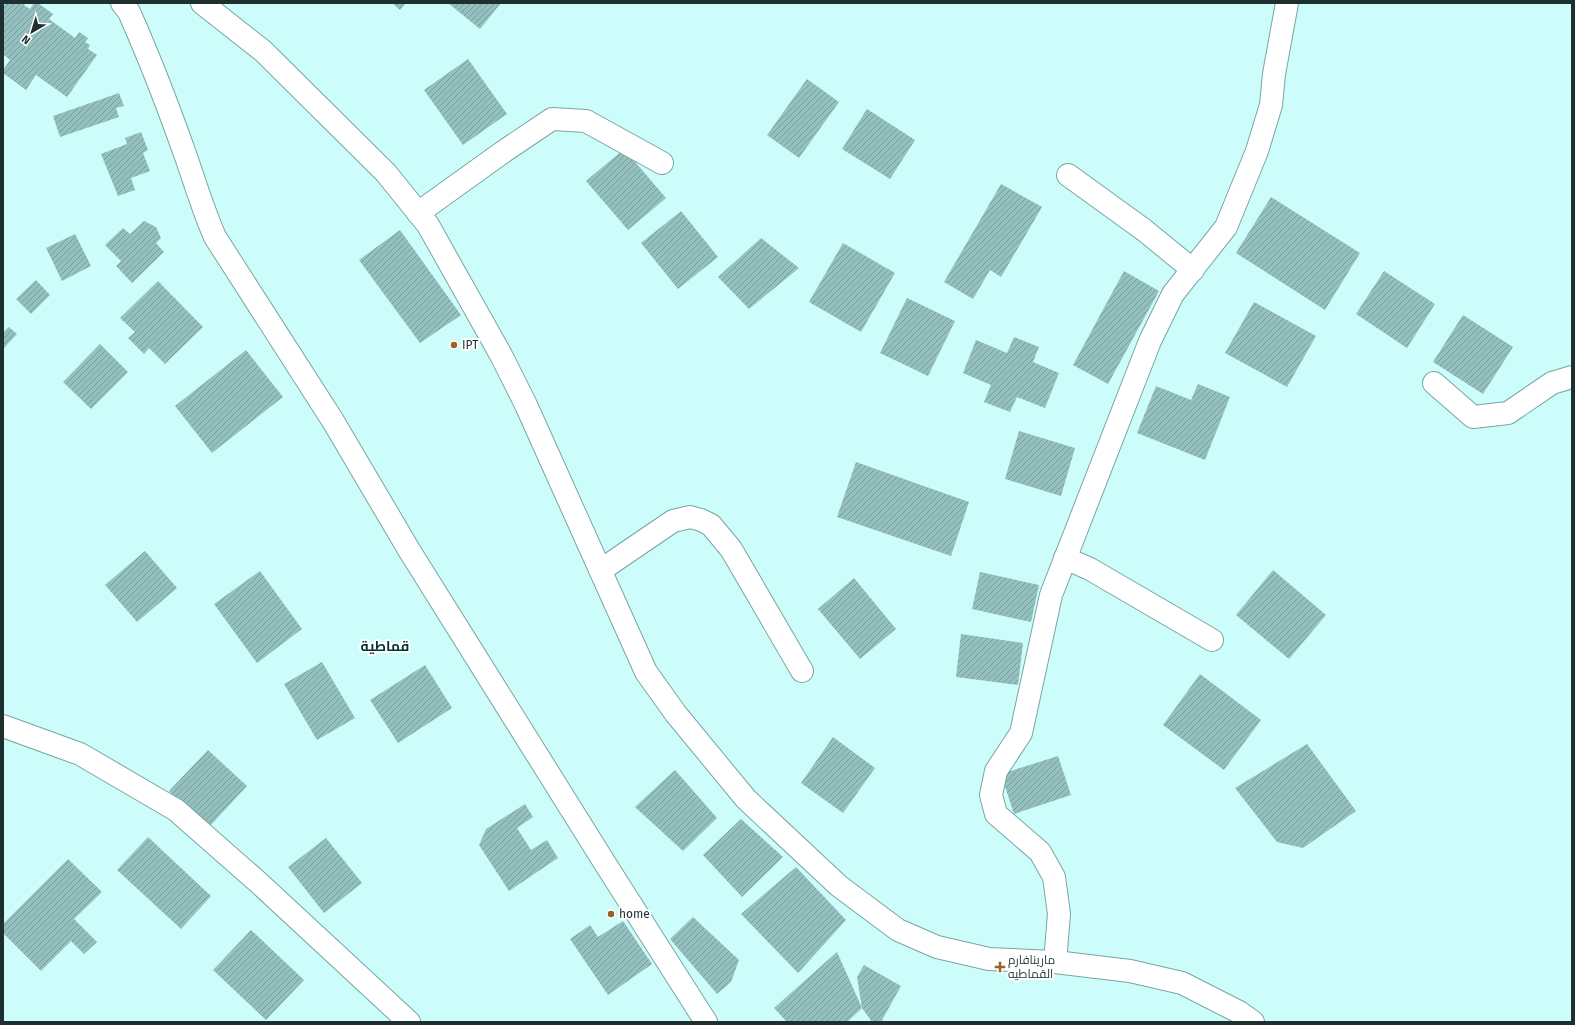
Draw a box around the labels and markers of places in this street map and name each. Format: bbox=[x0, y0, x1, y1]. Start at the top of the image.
place label: IPT bbox=[462, 338, 479, 352]
marker: IPT bbox=[449, 340, 459, 350]
place label: home bbox=[619, 907, 650, 921]
marker: home bbox=[606, 909, 616, 919]
place label: مارينافارم القماطيه bbox=[1008, 953, 1055, 981]
marker: مارينافارم القماطيه bbox=[995, 962, 1005, 972]

